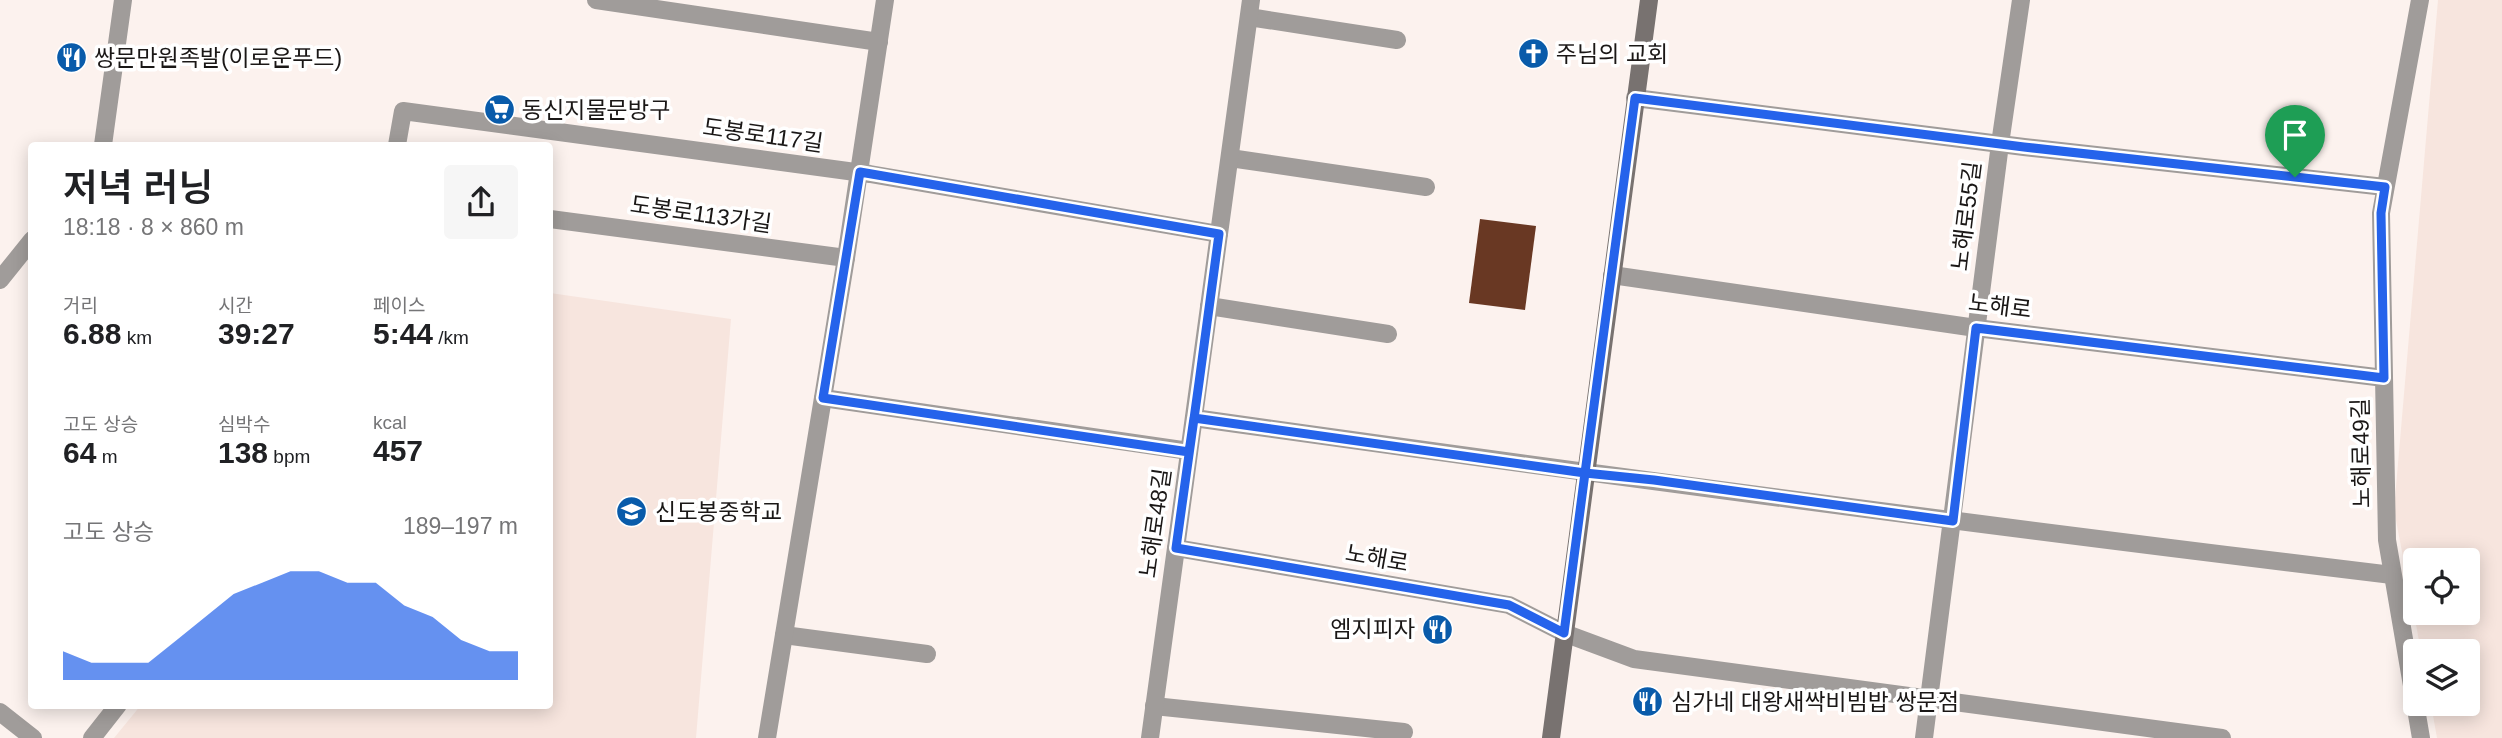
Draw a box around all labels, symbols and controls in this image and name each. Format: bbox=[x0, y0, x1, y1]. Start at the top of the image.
church icon: 주님의 교회 bbox=[1516, 37, 1550, 71]
restaurant icon: 쌍문만원족발(이로운푸드) bbox=[54, 41, 88, 75]
place label: 주님의 교회 bbox=[1556, 41, 1668, 67]
place label: 쌍문만원족발(이로운푸드) bbox=[94, 45, 342, 71]
supermarket icon: 동신지물문방구 bbox=[482, 93, 516, 127]
place label: 동신지물문방구 bbox=[522, 97, 670, 123]
pin bbox=[2265, 105, 2325, 177]
street label: 도봉로117길 bbox=[701, 114, 825, 156]
icon: arrive bbox=[2276, 116, 2314, 154]
street label: 노해로55길 bbox=[1946, 160, 1986, 272]
button: share bbox=[444, 165, 518, 239]
text: 저녁 러닝 bbox=[63, 167, 213, 209]
street label: 도봉로113가길 bbox=[629, 191, 773, 237]
text: 18:18 · 8 × 860 m bbox=[63, 214, 244, 240]
street label: 노해로 bbox=[1967, 289, 2033, 323]
text: 거리 bbox=[63, 295, 98, 316]
text: 시간 bbox=[218, 295, 253, 316]
text: 페이스 bbox=[373, 295, 425, 316]
text: 6.88 bbox=[63, 317, 121, 350]
text: 39:27 bbox=[218, 317, 295, 350]
text: 5:44 bbox=[373, 317, 433, 350]
text: km bbox=[121, 327, 152, 348]
text: /km bbox=[433, 327, 469, 348]
street label: 노해로49길 bbox=[2347, 398, 2375, 508]
text: kcal bbox=[373, 412, 407, 433]
text: 고도 상승 bbox=[63, 414, 138, 435]
text: 심박수 bbox=[218, 414, 270, 435]
text: 457 bbox=[373, 434, 423, 467]
text: 64 bbox=[63, 436, 96, 469]
text: 138 bbox=[218, 436, 268, 469]
text: m bbox=[96, 446, 117, 467]
text: bpm bbox=[268, 446, 310, 467]
street label: 노해로48길 bbox=[1134, 467, 1176, 579]
school or university icon: 신도봉중학교 bbox=[615, 495, 649, 529]
place label: 신도봉중학교 bbox=[655, 499, 782, 525]
text: 189–197 m bbox=[403, 513, 518, 539]
text: 고도 상승 bbox=[63, 519, 154, 545]
street label: 노해로 bbox=[1343, 540, 1411, 576]
map controls bbox=[2403, 548, 2480, 716]
button: locate bbox=[2403, 548, 2480, 625]
restaurant icon: 엠지피자 bbox=[1421, 612, 1455, 646]
place label: 엠지피자 bbox=[1330, 616, 1415, 642]
button: layers bbox=[2403, 639, 2480, 716]
restaurant icon: 심가네 대왕새싹비빔밥 쌍문점 bbox=[1631, 685, 1665, 719]
place label: 심가네 대왕새싹비빔밥 쌍문점 bbox=[1671, 689, 1959, 715]

